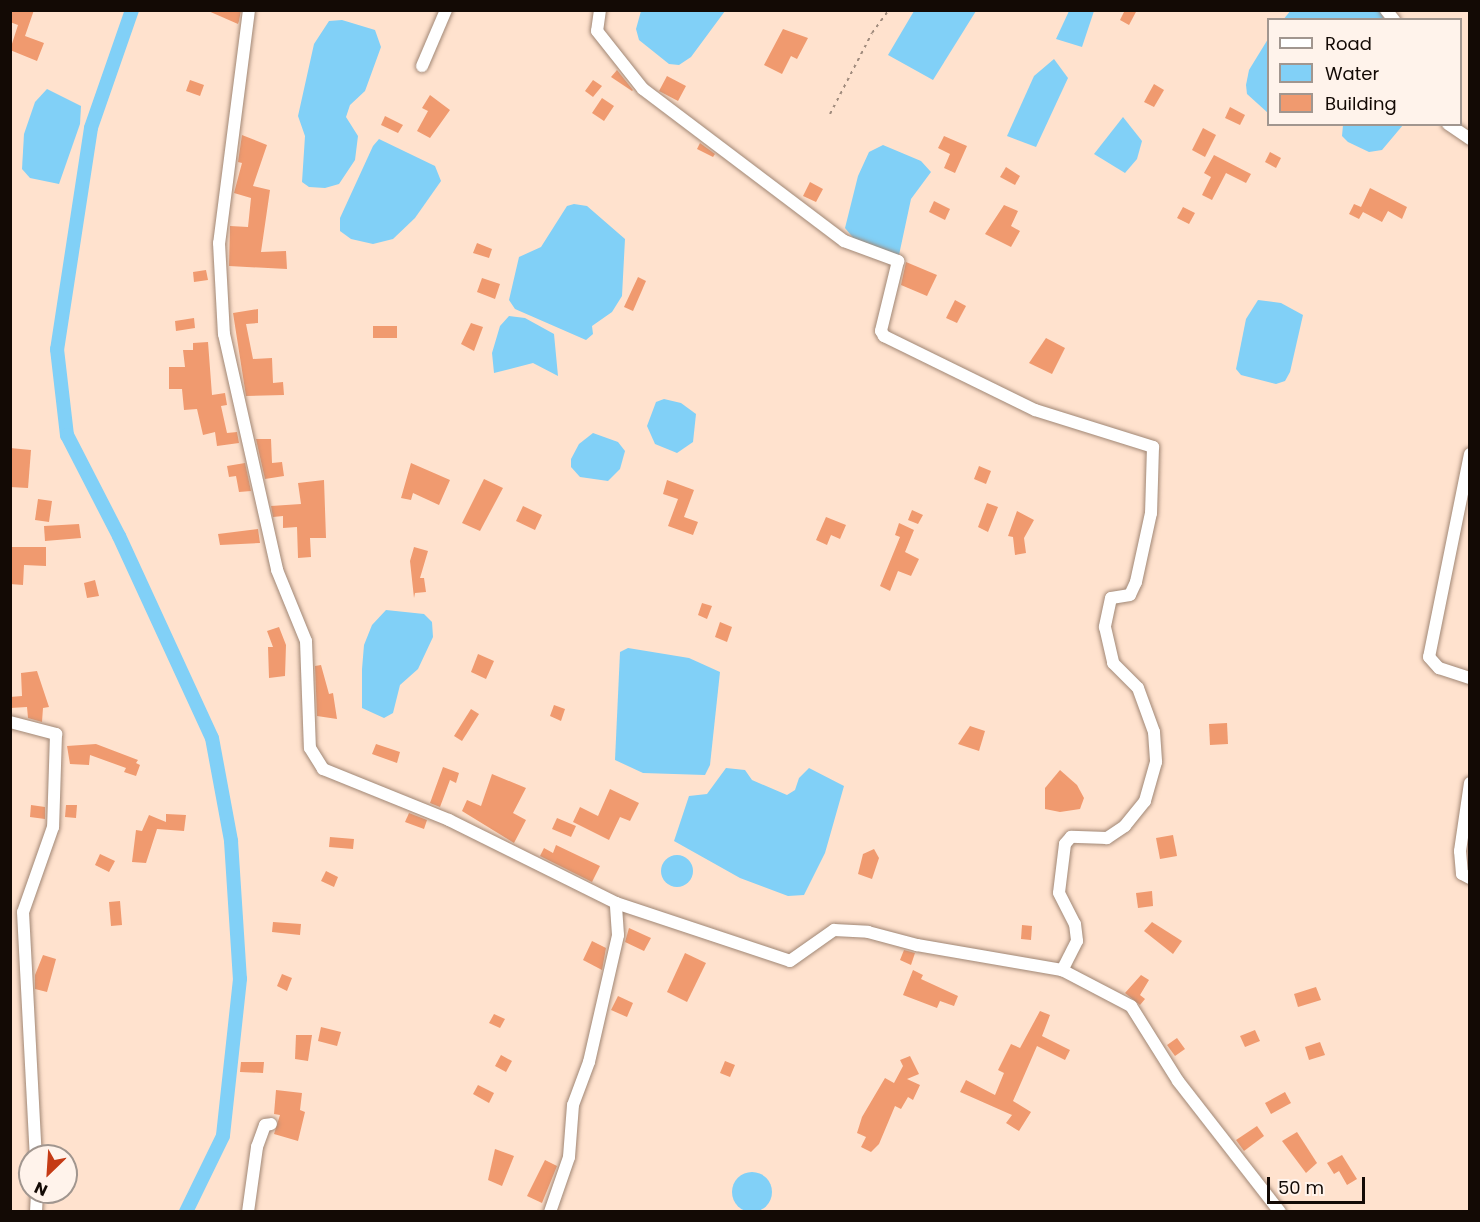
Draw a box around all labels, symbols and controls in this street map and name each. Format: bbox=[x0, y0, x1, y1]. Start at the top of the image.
legend bbox=[1267, 18, 1462, 126]
text: Road bbox=[1325, 31, 1372, 56]
text: Water bbox=[1325, 61, 1379, 86]
text: Building bbox=[1325, 91, 1397, 116]
north arrow bbox=[18, 1144, 78, 1204]
scale bar bbox=[1270, 1165, 1368, 1203]
text: 50 m bbox=[1278, 1175, 1324, 1200]
text: N bbox=[31, 1176, 51, 1202]

